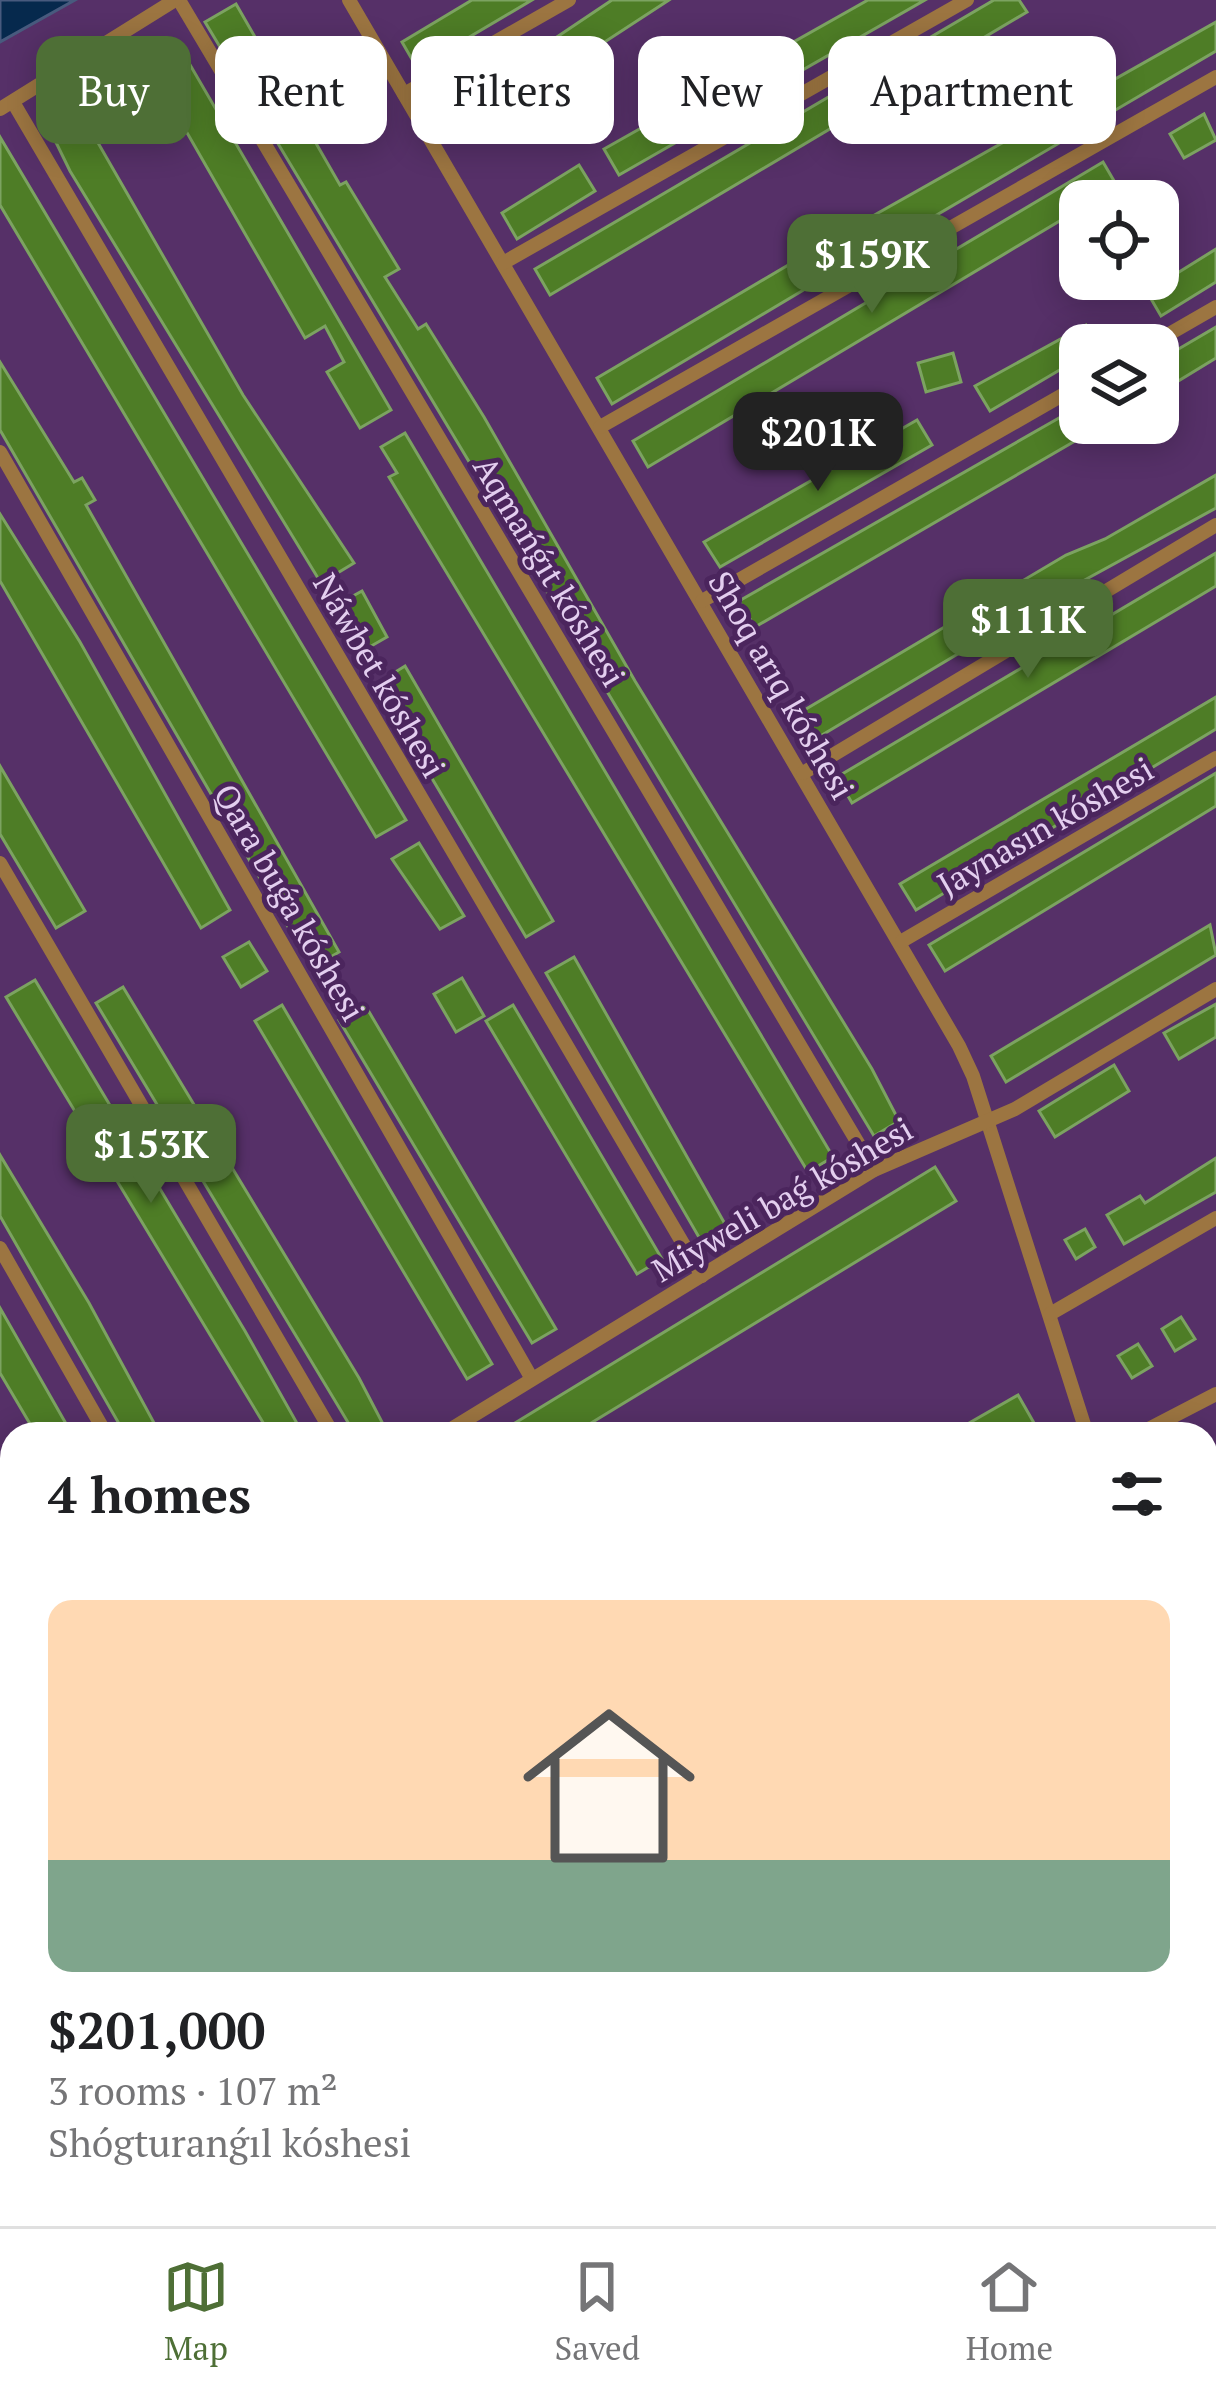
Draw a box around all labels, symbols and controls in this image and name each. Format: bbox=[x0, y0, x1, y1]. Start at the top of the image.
chip: Buy bbox=[36, 36, 191, 144]
chip: Rent bbox=[215, 36, 387, 144]
chip: Filters bbox=[411, 36, 614, 144]
chip: New bbox=[638, 36, 804, 144]
chip: Apartment bbox=[828, 36, 1116, 144]
map controls bbox=[1059, 180, 1179, 444]
button: locate bbox=[1059, 180, 1179, 300]
pin: $159K bbox=[788, 214, 956, 316]
text: $159K bbox=[814, 227, 930, 279]
button: layers bbox=[1059, 324, 1179, 444]
pin: $201K bbox=[734, 392, 902, 494]
text: $201K bbox=[760, 405, 876, 457]
street label: Aqmańǵıt kóshesi bbox=[464, 448, 636, 694]
street label: Shoq arıq kóshesi bbox=[699, 563, 865, 807]
street label: Náwbet kóshesi bbox=[304, 565, 456, 785]
pin: $111K bbox=[944, 579, 1112, 681]
text: $111K bbox=[970, 592, 1086, 644]
street label: Jaynasın kóshesi bbox=[929, 747, 1161, 905]
street label: Qara buǵa kóshesi bbox=[205, 776, 375, 1028]
pin: $153K bbox=[67, 1104, 235, 1206]
street label: Miyweli baǵ kóshesi bbox=[644, 1107, 920, 1291]
text: $153K bbox=[93, 1117, 209, 1169]
text: 4 homes bbox=[48, 1460, 251, 1528]
icon: filters bbox=[1104, 1461, 1170, 1527]
icon: home bbox=[501, 1678, 717, 1894]
text: $201,000 bbox=[48, 1996, 265, 2064]
text: 3 rooms · 107 m² bbox=[48, 2064, 338, 2116]
text: Shógturanǵıl kóshesi bbox=[48, 2116, 411, 2168]
tab: Map bbox=[163, 2254, 229, 2369]
tab: Saved bbox=[555, 2254, 640, 2369]
tab: Home bbox=[966, 2254, 1053, 2369]

